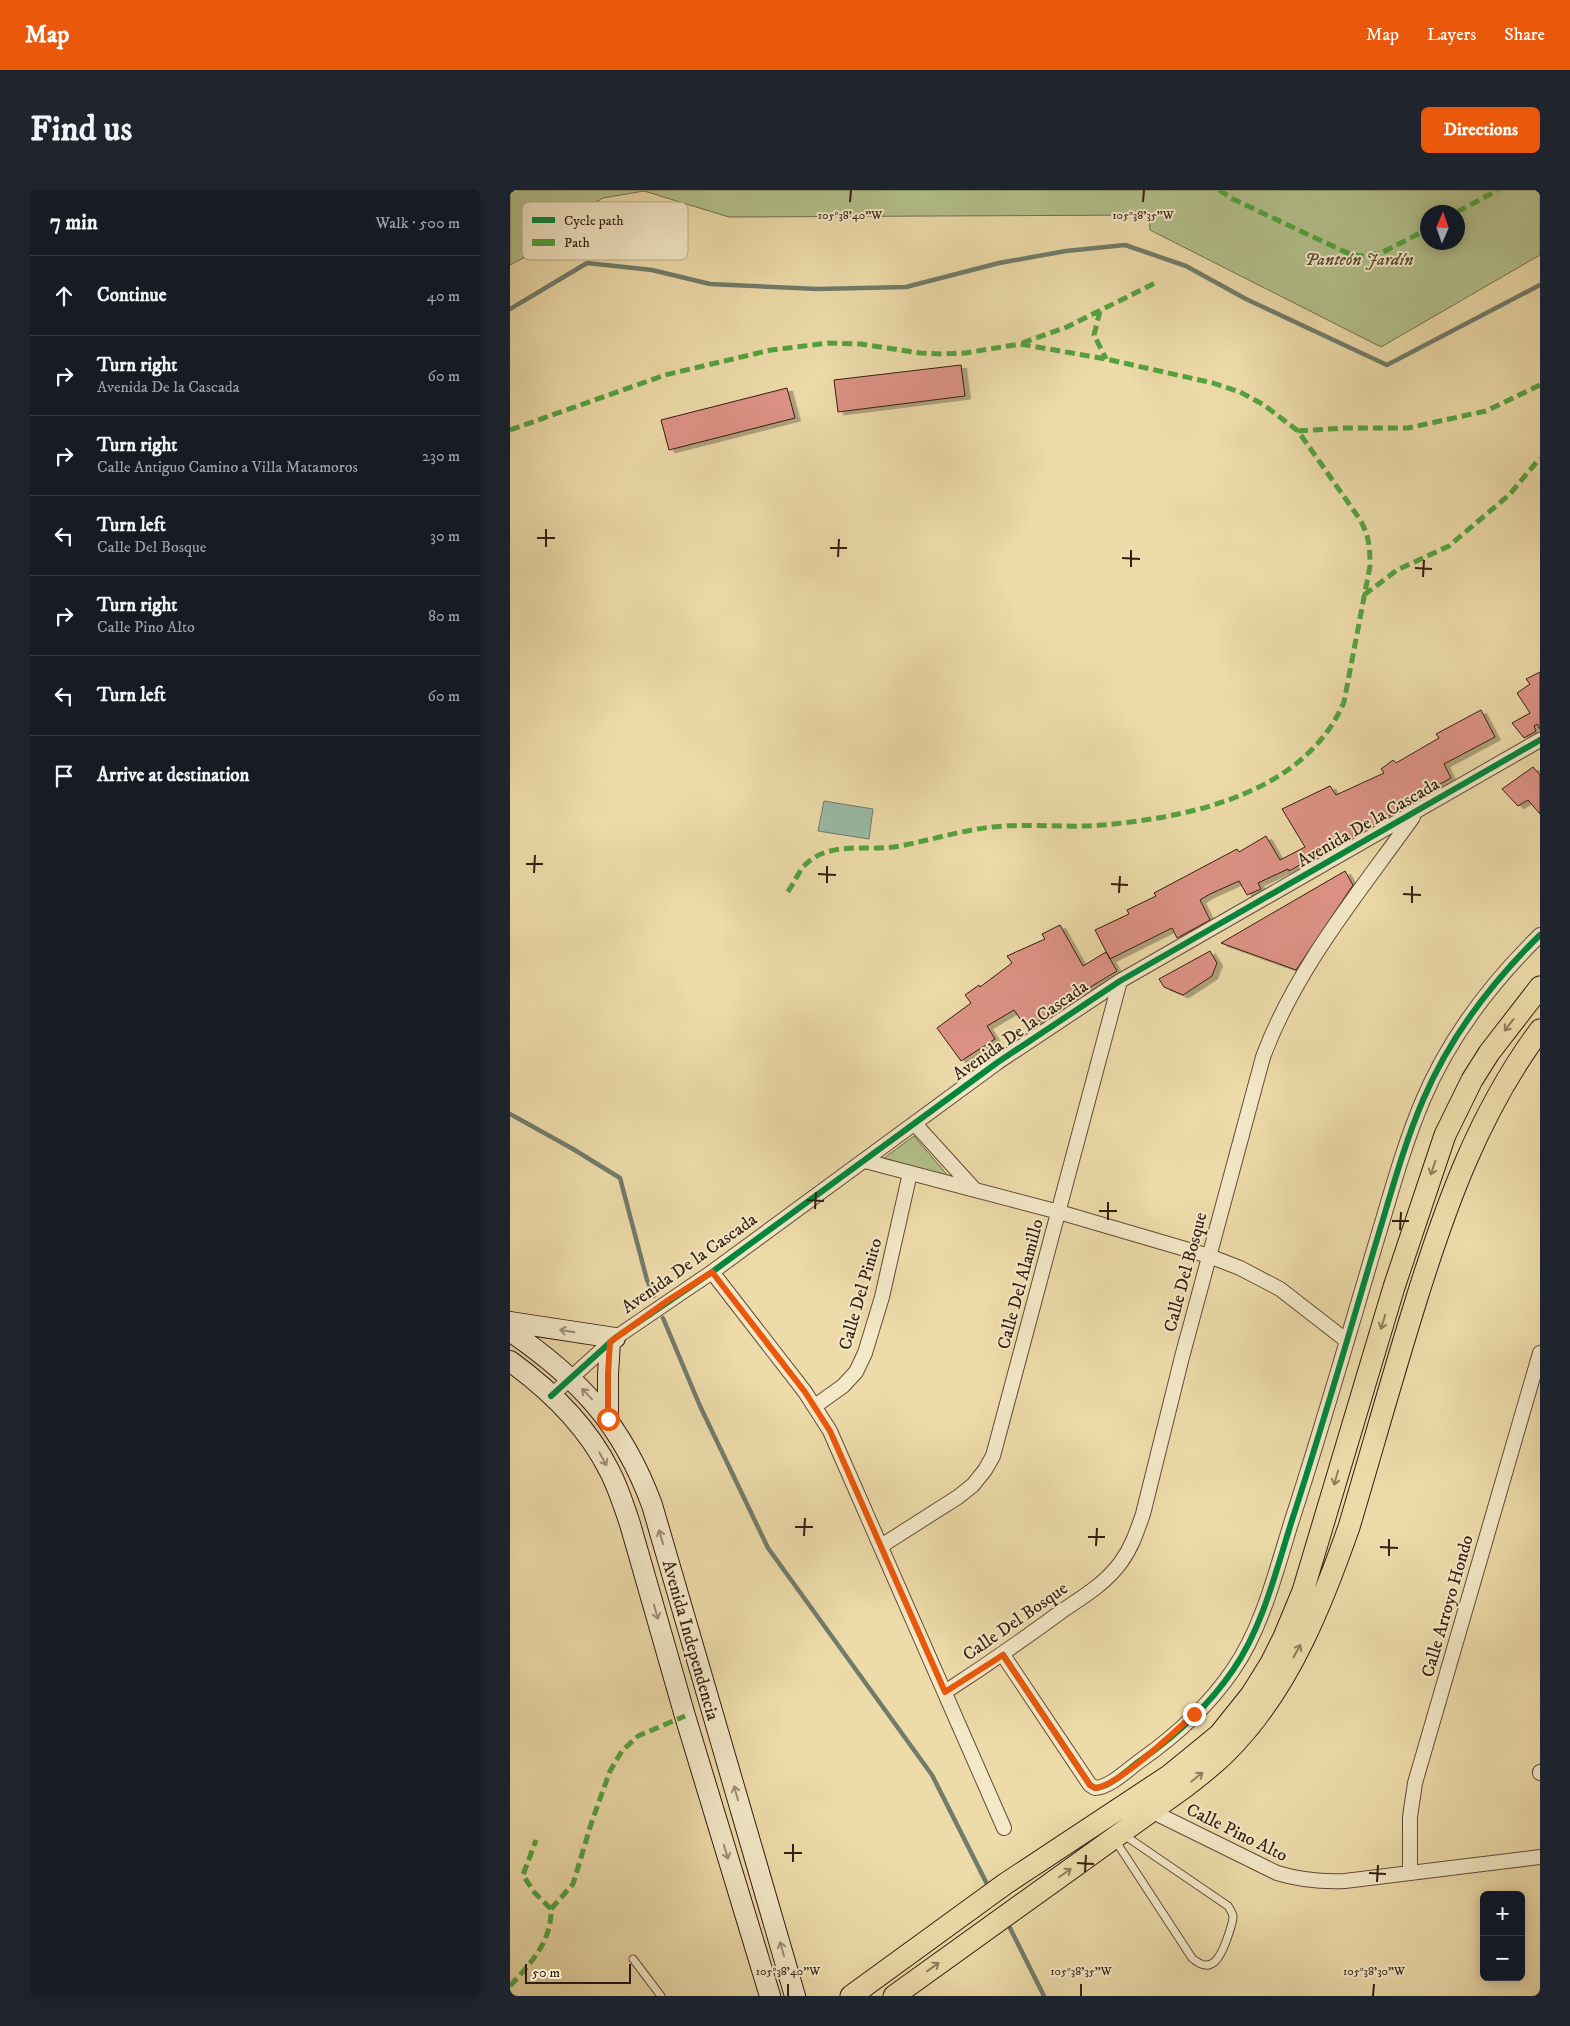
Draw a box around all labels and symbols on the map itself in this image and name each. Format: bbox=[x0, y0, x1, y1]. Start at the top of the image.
legend bbox=[522, 202, 688, 260]
north arrow bbox=[1420, 205, 1465, 250]
text: 105°38'40"W bbox=[818, 208, 883, 223]
text: 105°38'35"W bbox=[1112, 208, 1175, 223]
text: Cycle path bbox=[564, 212, 624, 230]
text: Path bbox=[564, 234, 591, 252]
park label: Panteón Jardín bbox=[1305, 249, 1413, 271]
street label: Avenida De la Cascada bbox=[1294, 773, 1444, 872]
street label: Avenida De la Cascada bbox=[949, 976, 1093, 1086]
one-way arrow bbox=[1504, 1018, 1515, 1031]
one-way arrow bbox=[1428, 1159, 1437, 1175]
street label: Avenida De la Cascada bbox=[618, 1209, 762, 1319]
street label: Calle Del Bosque bbox=[1159, 1210, 1213, 1335]
street label: Calle Del Alamillo bbox=[993, 1216, 1049, 1352]
street label: Calle Del Pinito bbox=[834, 1236, 888, 1353]
one-way arrow bbox=[1378, 1314, 1388, 1330]
one-way arrow bbox=[559, 1326, 575, 1336]
one-way arrow bbox=[581, 1388, 593, 1400]
route start bbox=[597, 1408, 620, 1431]
one-way arrow bbox=[598, 1451, 608, 1466]
one-way arrow bbox=[1331, 1469, 1341, 1485]
one-way arrow bbox=[656, 1529, 666, 1545]
street label: Calle Arroyo Hondo bbox=[1417, 1532, 1479, 1680]
street label: Avenida Independencia bbox=[657, 1558, 724, 1723]
street label: Calle Del Bosque bbox=[959, 1578, 1072, 1666]
one-way arrow bbox=[652, 1604, 661, 1620]
one-way arrow bbox=[1293, 1644, 1302, 1659]
route end bbox=[1183, 1703, 1206, 1726]
one-way arrow bbox=[1190, 1772, 1203, 1783]
one-way arrow bbox=[731, 1786, 741, 1802]
street label: Calle Pino Alto bbox=[1182, 1799, 1291, 1867]
one-way arrow bbox=[721, 1844, 731, 1860]
one-way arrow bbox=[1058, 1868, 1072, 1878]
one-way arrow bbox=[776, 1942, 786, 1958]
scale bar bbox=[525, 1961, 631, 1984]
one-way arrow bbox=[926, 1962, 939, 1973]
text: 105°38'40"W bbox=[756, 1964, 821, 1979]
text: 105°38'35"W bbox=[1050, 1964, 1113, 1979]
text: 105°38'30"W bbox=[1343, 1964, 1406, 1979]

